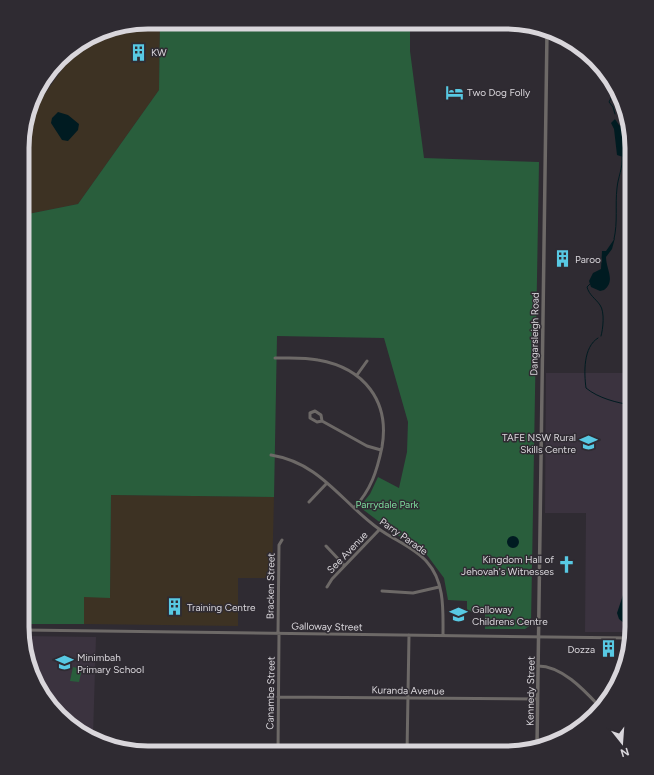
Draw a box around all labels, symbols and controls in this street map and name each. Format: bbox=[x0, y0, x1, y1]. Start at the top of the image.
building icon: KW bbox=[128, 42, 148, 62]
place label: KW bbox=[151, 46, 167, 59]
hotel icon: Two Dog Folly bbox=[444, 82, 464, 102]
place label: Two Dog Folly bbox=[467, 86, 531, 99]
building icon: Paroo bbox=[552, 249, 572, 269]
place label: Paroo bbox=[575, 253, 601, 266]
street label: Dangarsleigh Road bbox=[527, 292, 542, 376]
place label: TAFE NSW Rural Skills Centre bbox=[502, 431, 577, 456]
school or university icon: TAFE NSW Rural Skills Centre bbox=[579, 433, 599, 453]
park label: Parrydale Park bbox=[356, 498, 419, 511]
street label: Parry Parade bbox=[377, 515, 431, 558]
street label: See Avenue bbox=[324, 528, 371, 576]
street label: Bracken Street bbox=[263, 553, 278, 619]
place label: Kingdom Hall of Jehovah's Witnesses bbox=[461, 553, 554, 578]
church icon: Kingdom Hall of Jehovah's Witnesses bbox=[557, 555, 577, 575]
building icon: Training Centre bbox=[164, 597, 184, 617]
place label: Training Centre bbox=[187, 601, 256, 614]
place label: Galloway Childrens Centre bbox=[472, 603, 548, 628]
school or university icon: Galloway Childrens Centre bbox=[449, 605, 469, 625]
street label: Galloway Street bbox=[291, 619, 363, 634]
building icon: Dozza bbox=[598, 639, 618, 659]
place label: Dozza bbox=[567, 643, 595, 656]
place label: Minimbah Primary School bbox=[77, 651, 144, 676]
school or university icon: Minimbah Primary School bbox=[54, 653, 74, 673]
street label: Canambe Street bbox=[263, 656, 278, 730]
street label: Kennedy Street bbox=[523, 656, 538, 726]
street label: Kuranda Avenue bbox=[371, 683, 445, 698]
north arrow bbox=[602, 723, 642, 763]
text: N bbox=[619, 745, 631, 760]

